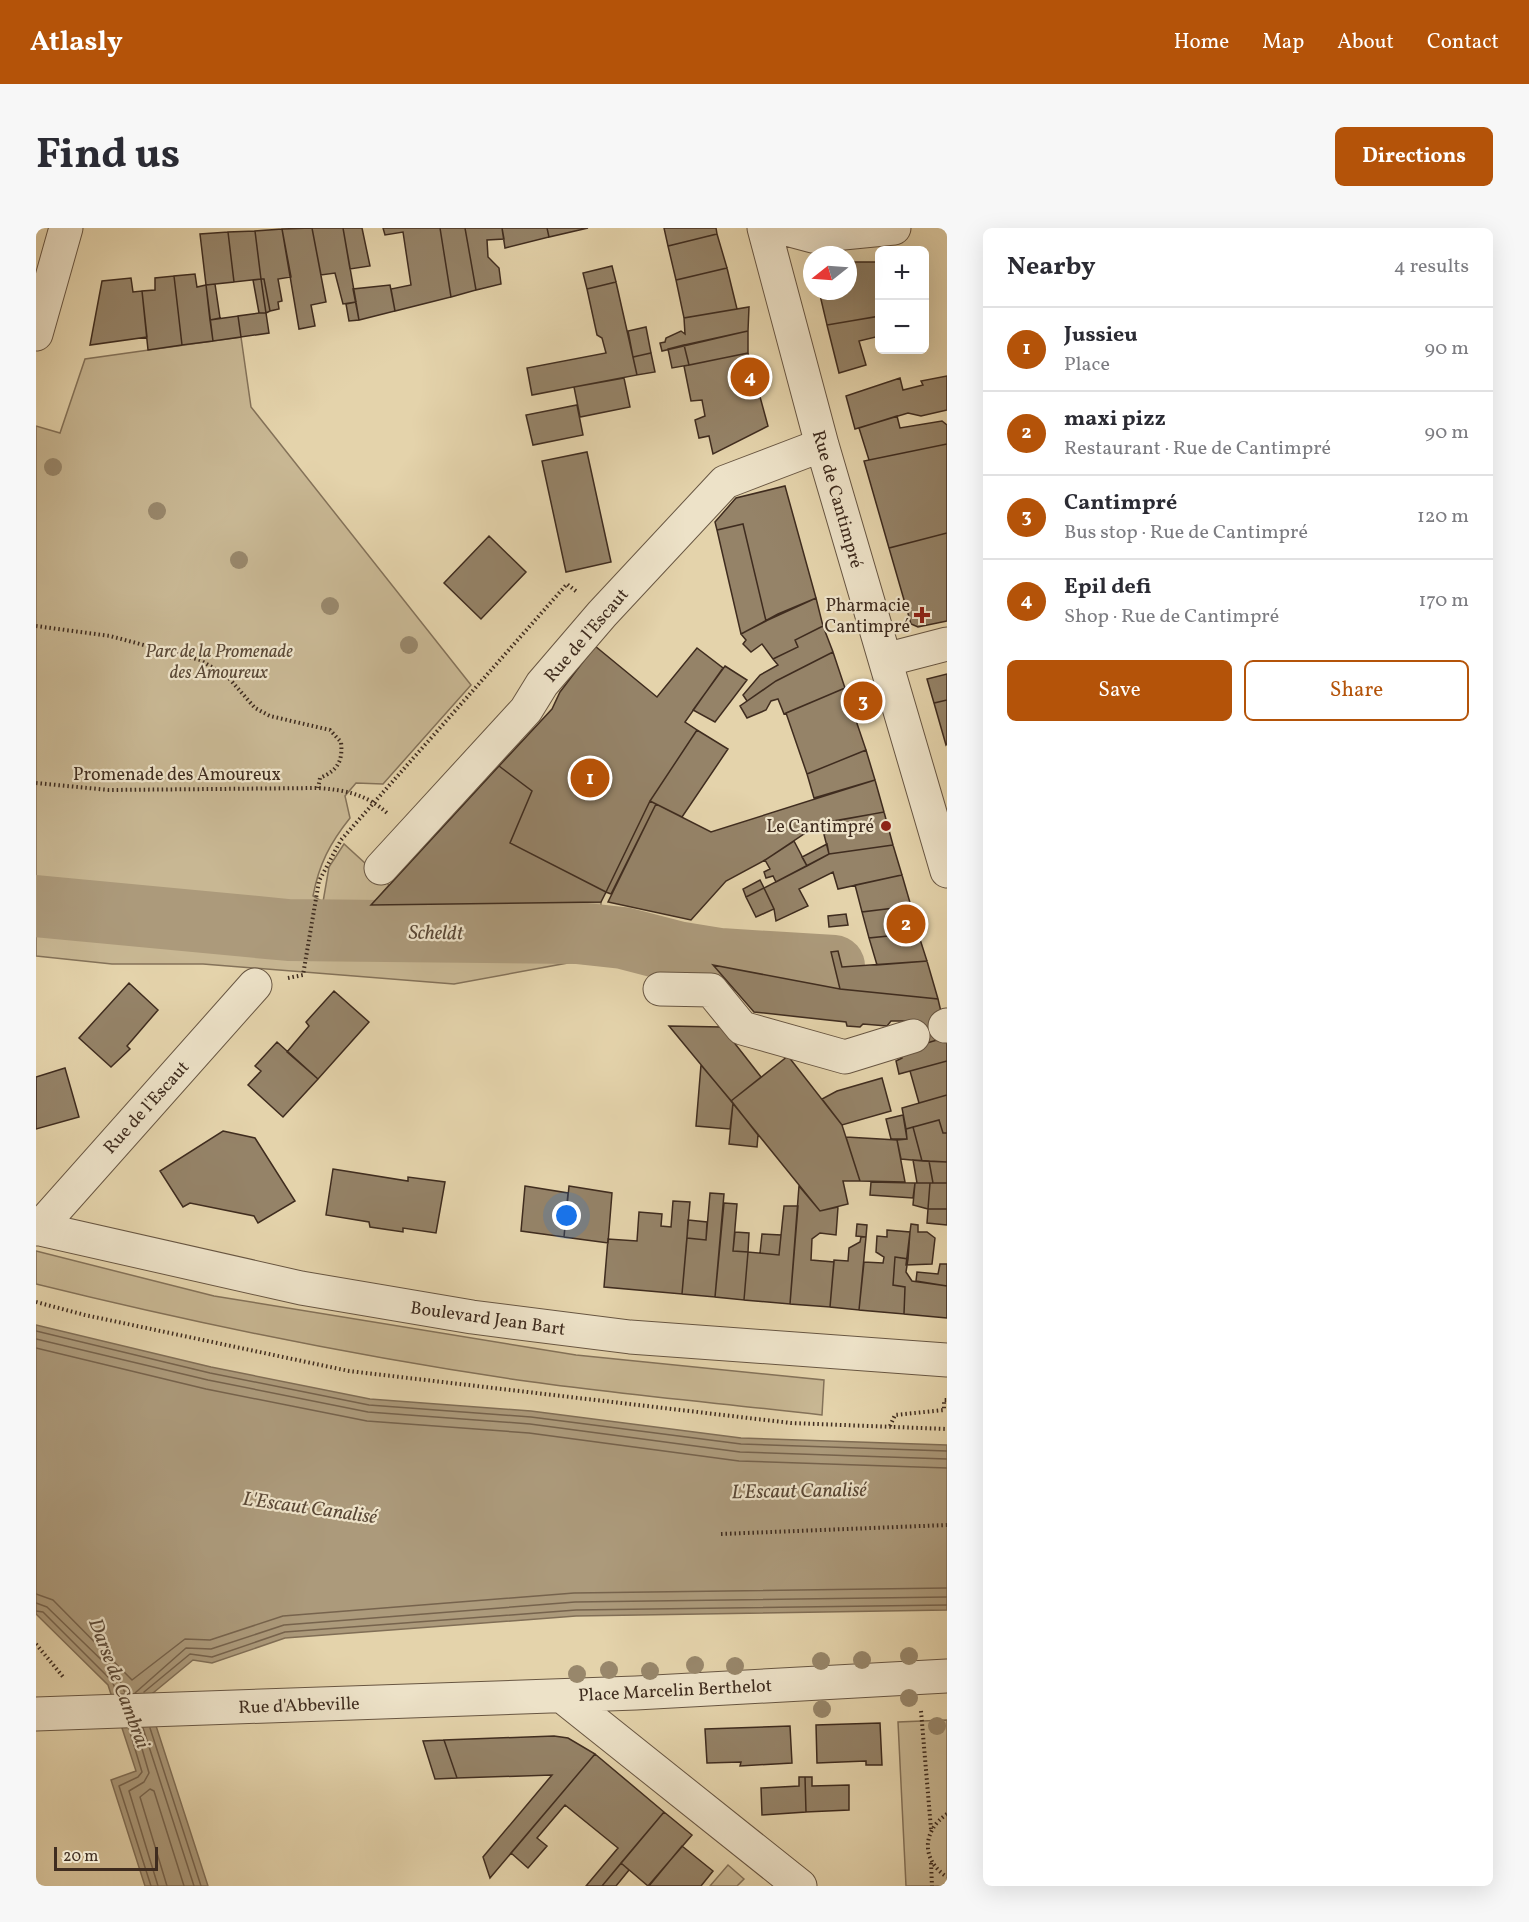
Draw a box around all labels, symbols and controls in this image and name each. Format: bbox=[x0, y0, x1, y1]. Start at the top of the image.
text: Atlasly bbox=[30, 23, 123, 62]
text: Home bbox=[1174, 28, 1229, 57]
text: Map bbox=[1262, 28, 1304, 57]
text: About bbox=[1337, 28, 1394, 57]
text: Contact bbox=[1427, 28, 1499, 57]
text: Find us bbox=[36, 127, 180, 186]
button: Directions bbox=[1335, 127, 1493, 186]
north arrow bbox=[803, 246, 857, 300]
map controls bbox=[875, 246, 929, 354]
button: + bbox=[875, 246, 929, 300]
text: Nearby bbox=[1007, 249, 1096, 285]
text: 4 results bbox=[1394, 253, 1469, 281]
button: − bbox=[875, 300, 929, 354]
text: Jussieu bbox=[1064, 320, 1138, 351]
text: 1 bbox=[1022, 335, 1031, 363]
text: 90 m bbox=[1425, 335, 1469, 363]
text: Place bbox=[1064, 351, 1110, 379]
pin: 4 bbox=[730, 354, 770, 400]
text: maxi pizz bbox=[1064, 404, 1166, 435]
text: 2 bbox=[1021, 419, 1032, 447]
text: 90 m bbox=[1425, 419, 1469, 447]
street label: Rue de Cantimpré bbox=[805, 428, 868, 571]
text: Restaurant · Rue de Cantimpré bbox=[1064, 435, 1331, 463]
text: Cantimpré bbox=[1064, 488, 1177, 519]
text: 3 bbox=[1021, 503, 1032, 531]
text: 120 m bbox=[1417, 503, 1469, 531]
text: Bus stop · Rue de Cantimpré bbox=[1064, 519, 1308, 547]
text: Epil defi bbox=[1064, 572, 1152, 603]
street label: Rue de l'Escaut bbox=[539, 583, 635, 689]
text: 4 bbox=[1020, 587, 1033, 615]
text: 170 m bbox=[1419, 587, 1469, 615]
place label: Pharmacie Cantimpré bbox=[824, 594, 910, 640]
text: Shop · Rue de Cantimpré bbox=[1064, 603, 1279, 631]
marker: Pharmacie Cantimpré bbox=[915, 608, 929, 622]
park label: Parc de la Promenade des Amoureux bbox=[145, 640, 293, 686]
button: Save bbox=[1007, 660, 1232, 721]
button: Share bbox=[1244, 660, 1469, 721]
pin: 3 bbox=[844, 678, 882, 724]
pin: 1 bbox=[570, 756, 610, 800]
street label: Promenade des Amoureux bbox=[73, 763, 281, 788]
place label: Le Cantimpré bbox=[766, 815, 874, 840]
marker: Le Cantimpré bbox=[879, 819, 893, 833]
pin: 2 bbox=[886, 902, 926, 946]
water label: Scheldt bbox=[408, 920, 464, 948]
street label: Rue de l'Escaut bbox=[98, 1056, 196, 1160]
your location bbox=[552, 1201, 581, 1230]
street label: Boulevard Jean Bart bbox=[409, 1296, 567, 1343]
water label: L'Escaut Canalisé bbox=[731, 1477, 869, 1507]
water label: L'Escaut Canalisé bbox=[241, 1486, 380, 1532]
water label: Darse de Cambrai bbox=[80, 1614, 156, 1754]
street label: Place Marcelin Berthelot bbox=[577, 1674, 773, 1709]
street label: Rue d'Abbeville bbox=[238, 1692, 360, 1721]
scale bar bbox=[54, 1844, 158, 1872]
text: 20 m bbox=[63, 1846, 98, 1868]

